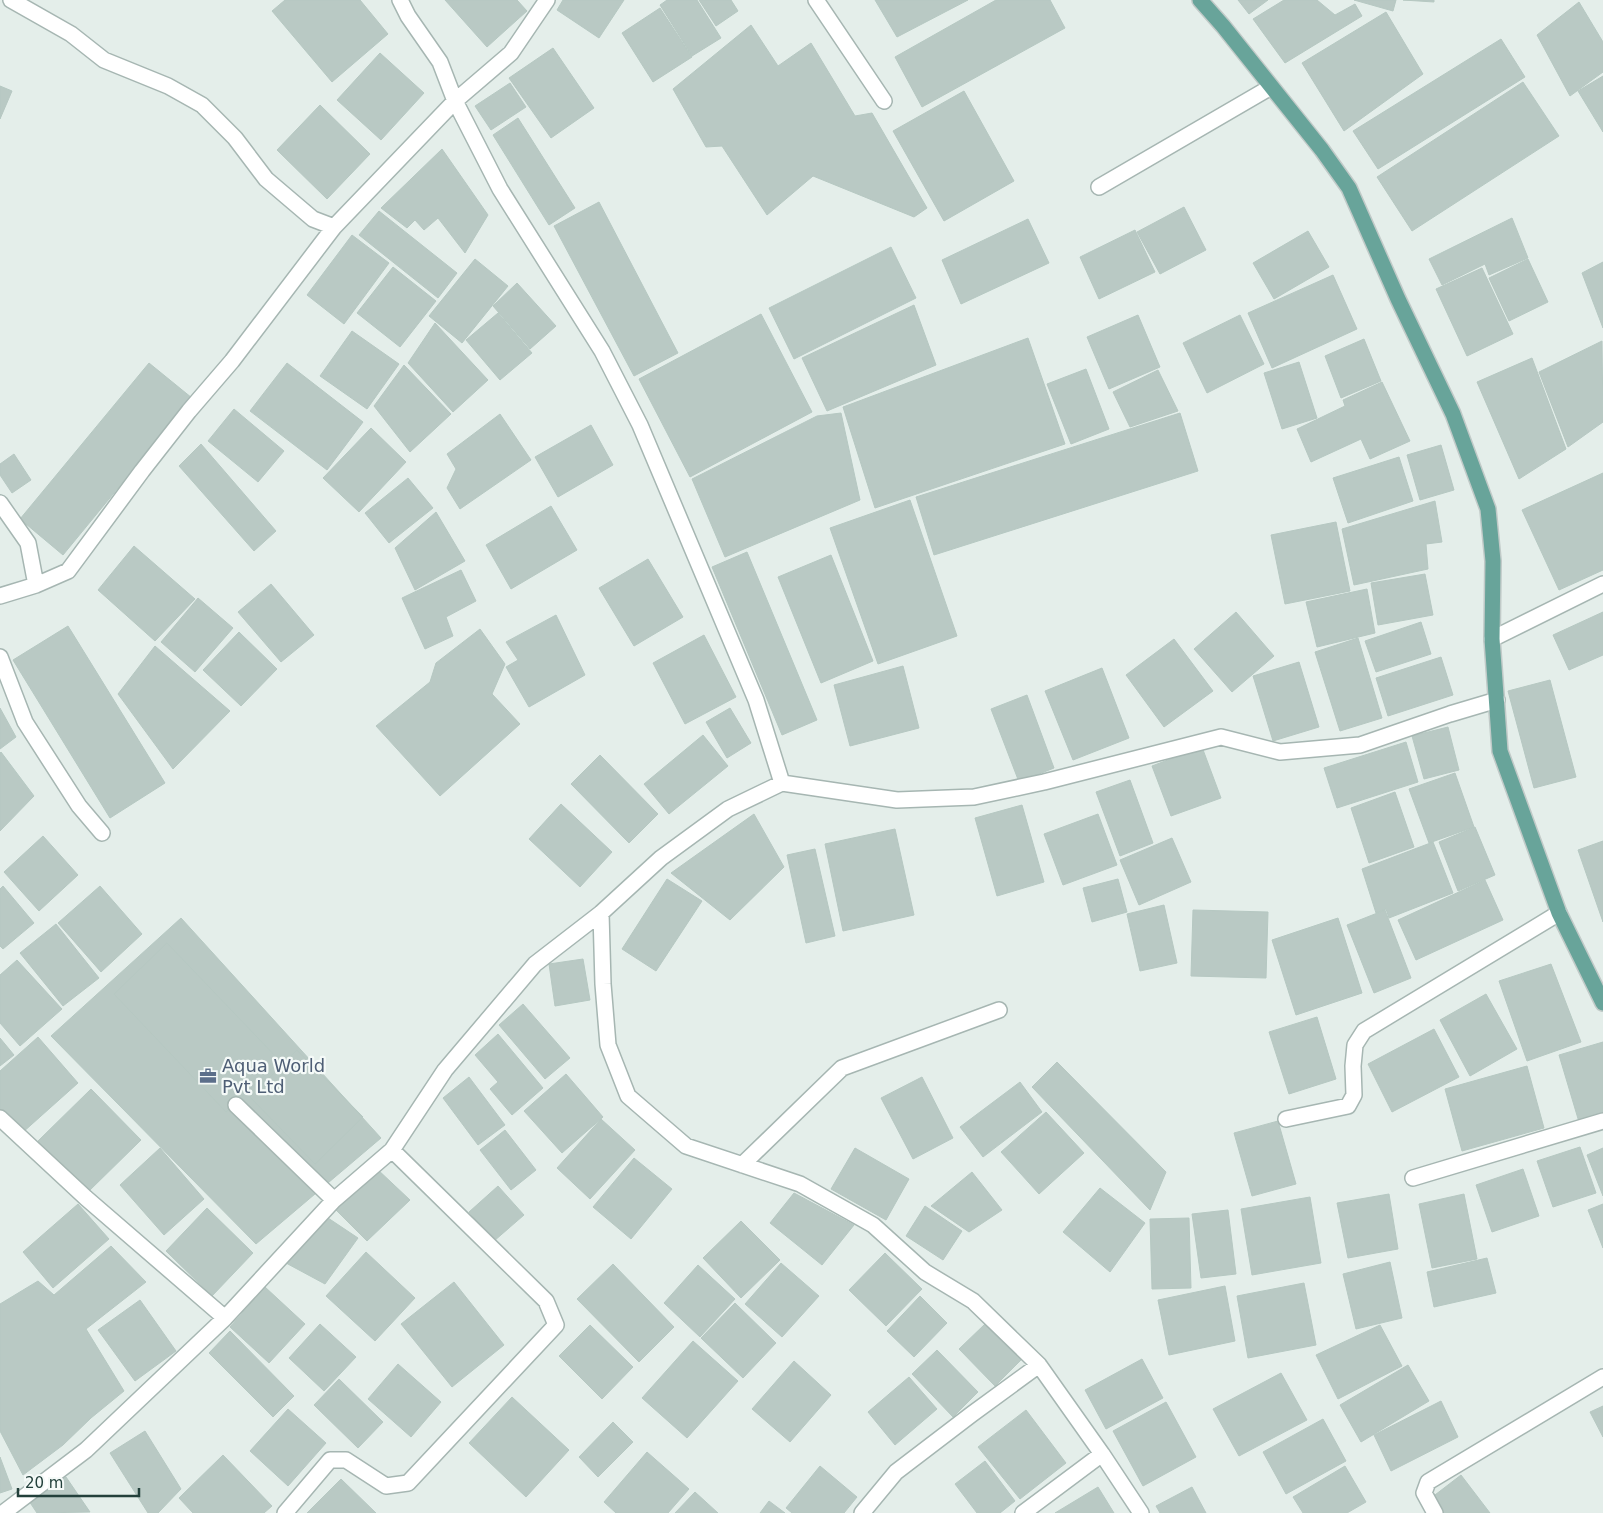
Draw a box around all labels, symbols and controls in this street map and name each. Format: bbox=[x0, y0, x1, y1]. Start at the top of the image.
place label: Aqua World Pvt Ltd bbox=[222, 1055, 325, 1097]
office icon: Aqua World Pvt Ltd bbox=[198, 1066, 218, 1086]
scale bar bbox=[18, 1466, 139, 1498]
text: 20 m bbox=[25, 1474, 63, 1492]

